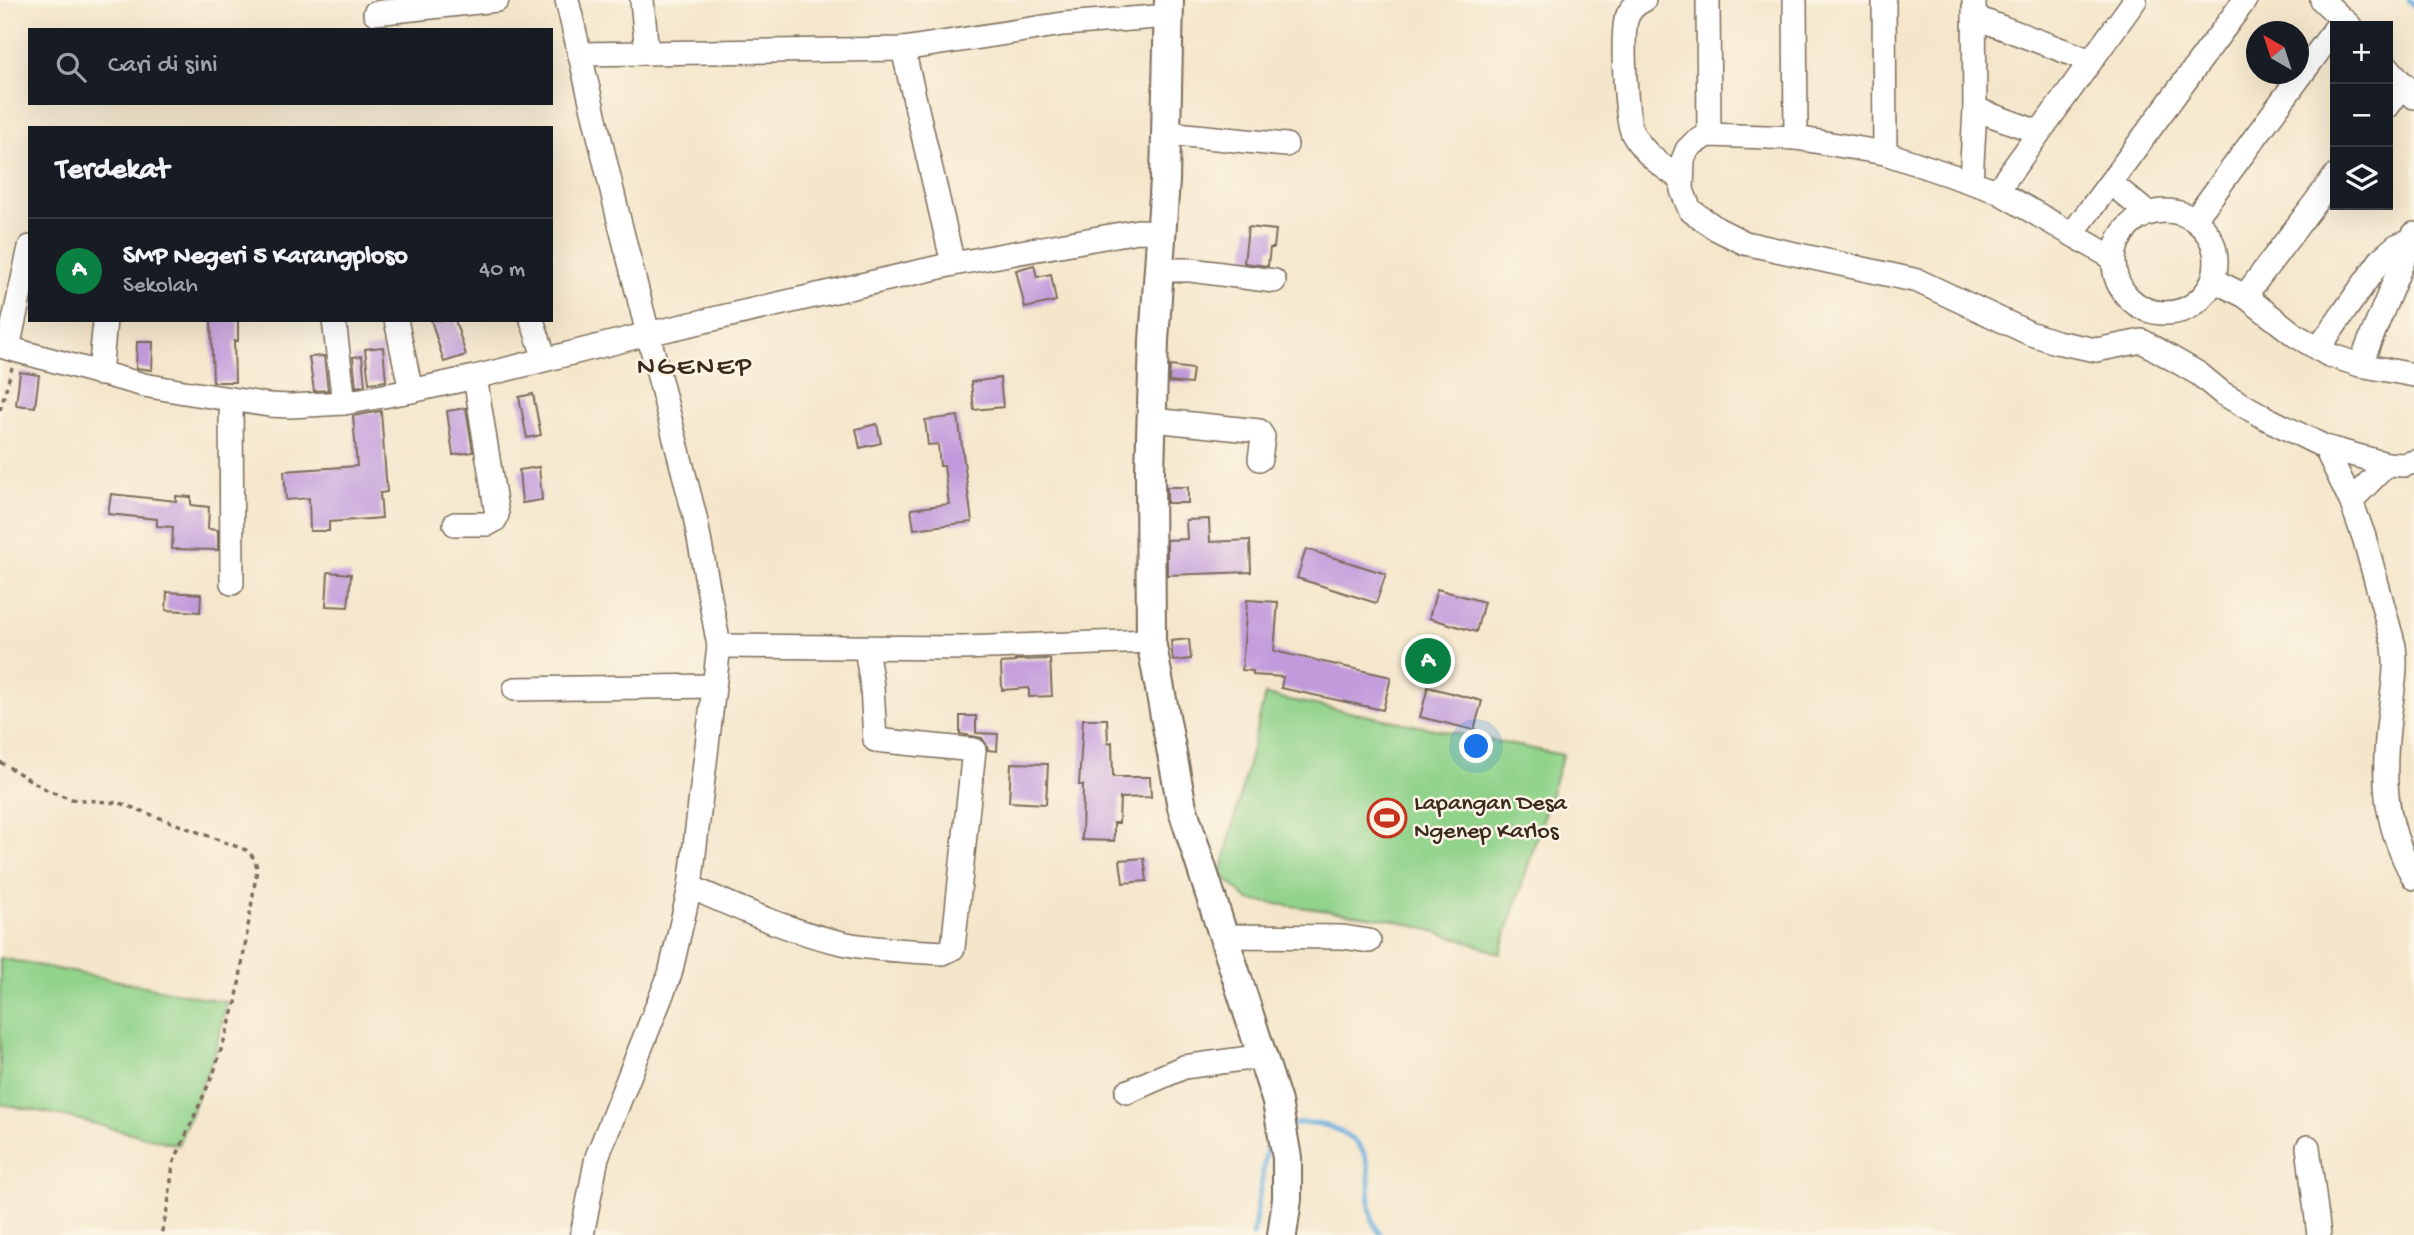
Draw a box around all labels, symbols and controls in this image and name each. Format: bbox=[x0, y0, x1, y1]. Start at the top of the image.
north arrow bbox=[2246, 21, 2309, 84]
map controls bbox=[2330, 21, 2393, 210]
button: + bbox=[2330, 21, 2393, 84]
search box bbox=[28, 28, 553, 105]
icon: search bbox=[52, 48, 90, 86]
text: Cari di sini bbox=[108, 51, 218, 82]
button: − bbox=[2330, 84, 2393, 147]
button: layers bbox=[2330, 147, 2393, 210]
text: Terdekat bbox=[56, 154, 169, 189]
text: SMP Negeri 5 Karangploso bbox=[123, 242, 408, 273]
text: A bbox=[72, 257, 86, 284]
text: 40 m bbox=[479, 257, 525, 284]
text: Sekolah bbox=[123, 273, 198, 300]
district label: NGENEP bbox=[637, 352, 753, 385]
pin: A bbox=[1405, 635, 1451, 687]
your location bbox=[1459, 729, 1493, 763]
place label: Lapangan Desa Ngenep Karlos bbox=[1414, 790, 1568, 847]
sports icon: Lapangan Desa Ngenep Karlos bbox=[1366, 797, 1408, 839]

